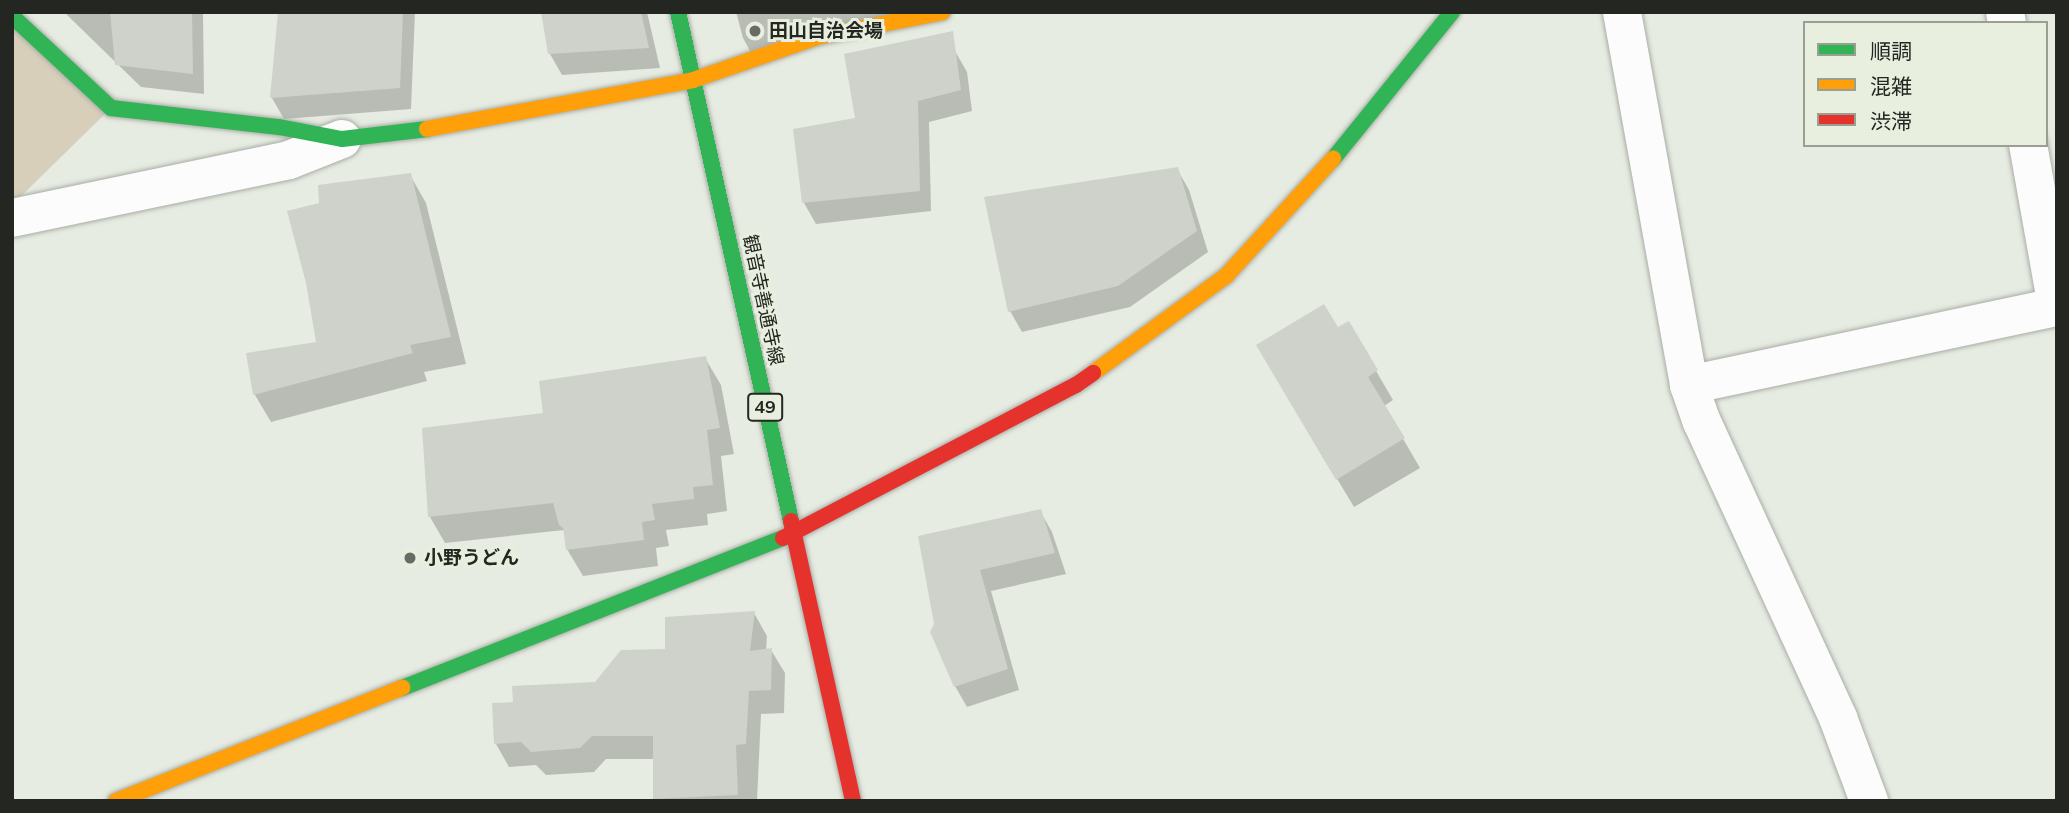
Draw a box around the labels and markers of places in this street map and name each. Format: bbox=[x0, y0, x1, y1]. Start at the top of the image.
place label: 田山自治会場 bbox=[769, 20, 883, 42]
marker: 田山自治会場 bbox=[747, 23, 763, 39]
place label: 小野うどん bbox=[424, 547, 519, 569]
marker: 小野うどん bbox=[402, 550, 418, 566]

